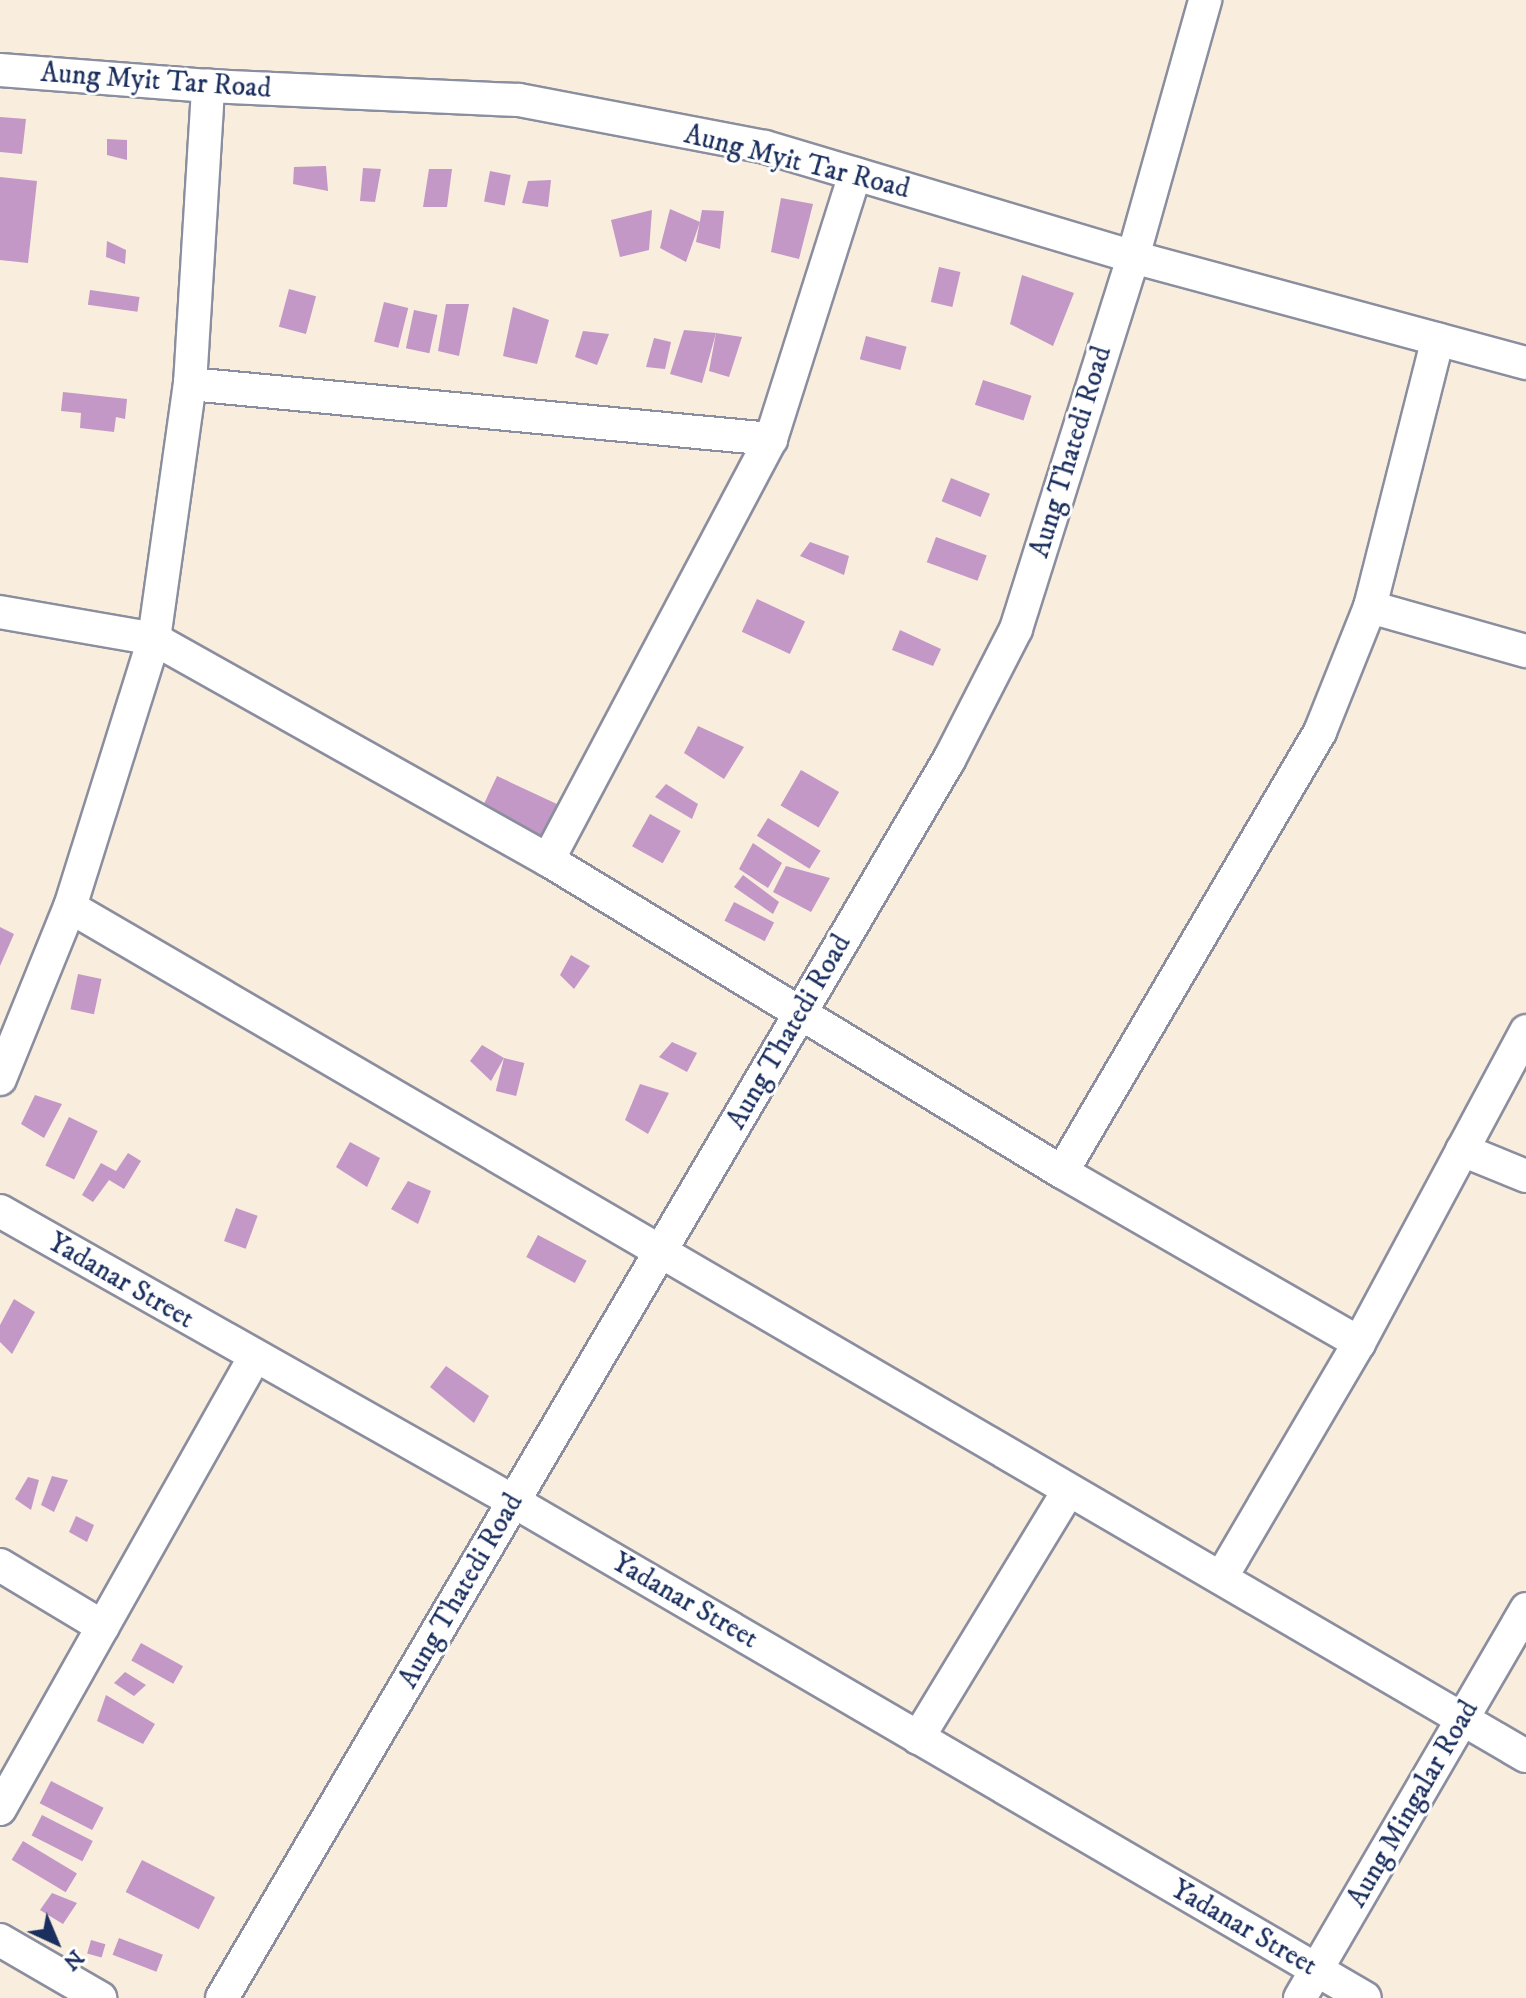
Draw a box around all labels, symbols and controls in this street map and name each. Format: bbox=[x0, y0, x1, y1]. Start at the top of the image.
street label: Aung Myit Tar Road bbox=[40, 56, 272, 106]
street label: Aung Myit Tar Road bbox=[681, 118, 913, 206]
street label: Aung Thatedi Road bbox=[1023, 342, 1119, 562]
street label: Aung Thatedi Road bbox=[720, 929, 858, 1135]
street label: Yadanar Street bbox=[42, 1226, 200, 1336]
street label: Aung Thatedi Road bbox=[392, 1488, 530, 1694]
street label: Yadanar Street bbox=[606, 1546, 764, 1656]
street label: Aung Mingalar Road bbox=[1340, 1695, 1486, 1913]
street label: Yadanar Street bbox=[1165, 1873, 1323, 1983]
north arrow bbox=[16, 1902, 96, 1982]
text: N bbox=[57, 1944, 89, 1976]

